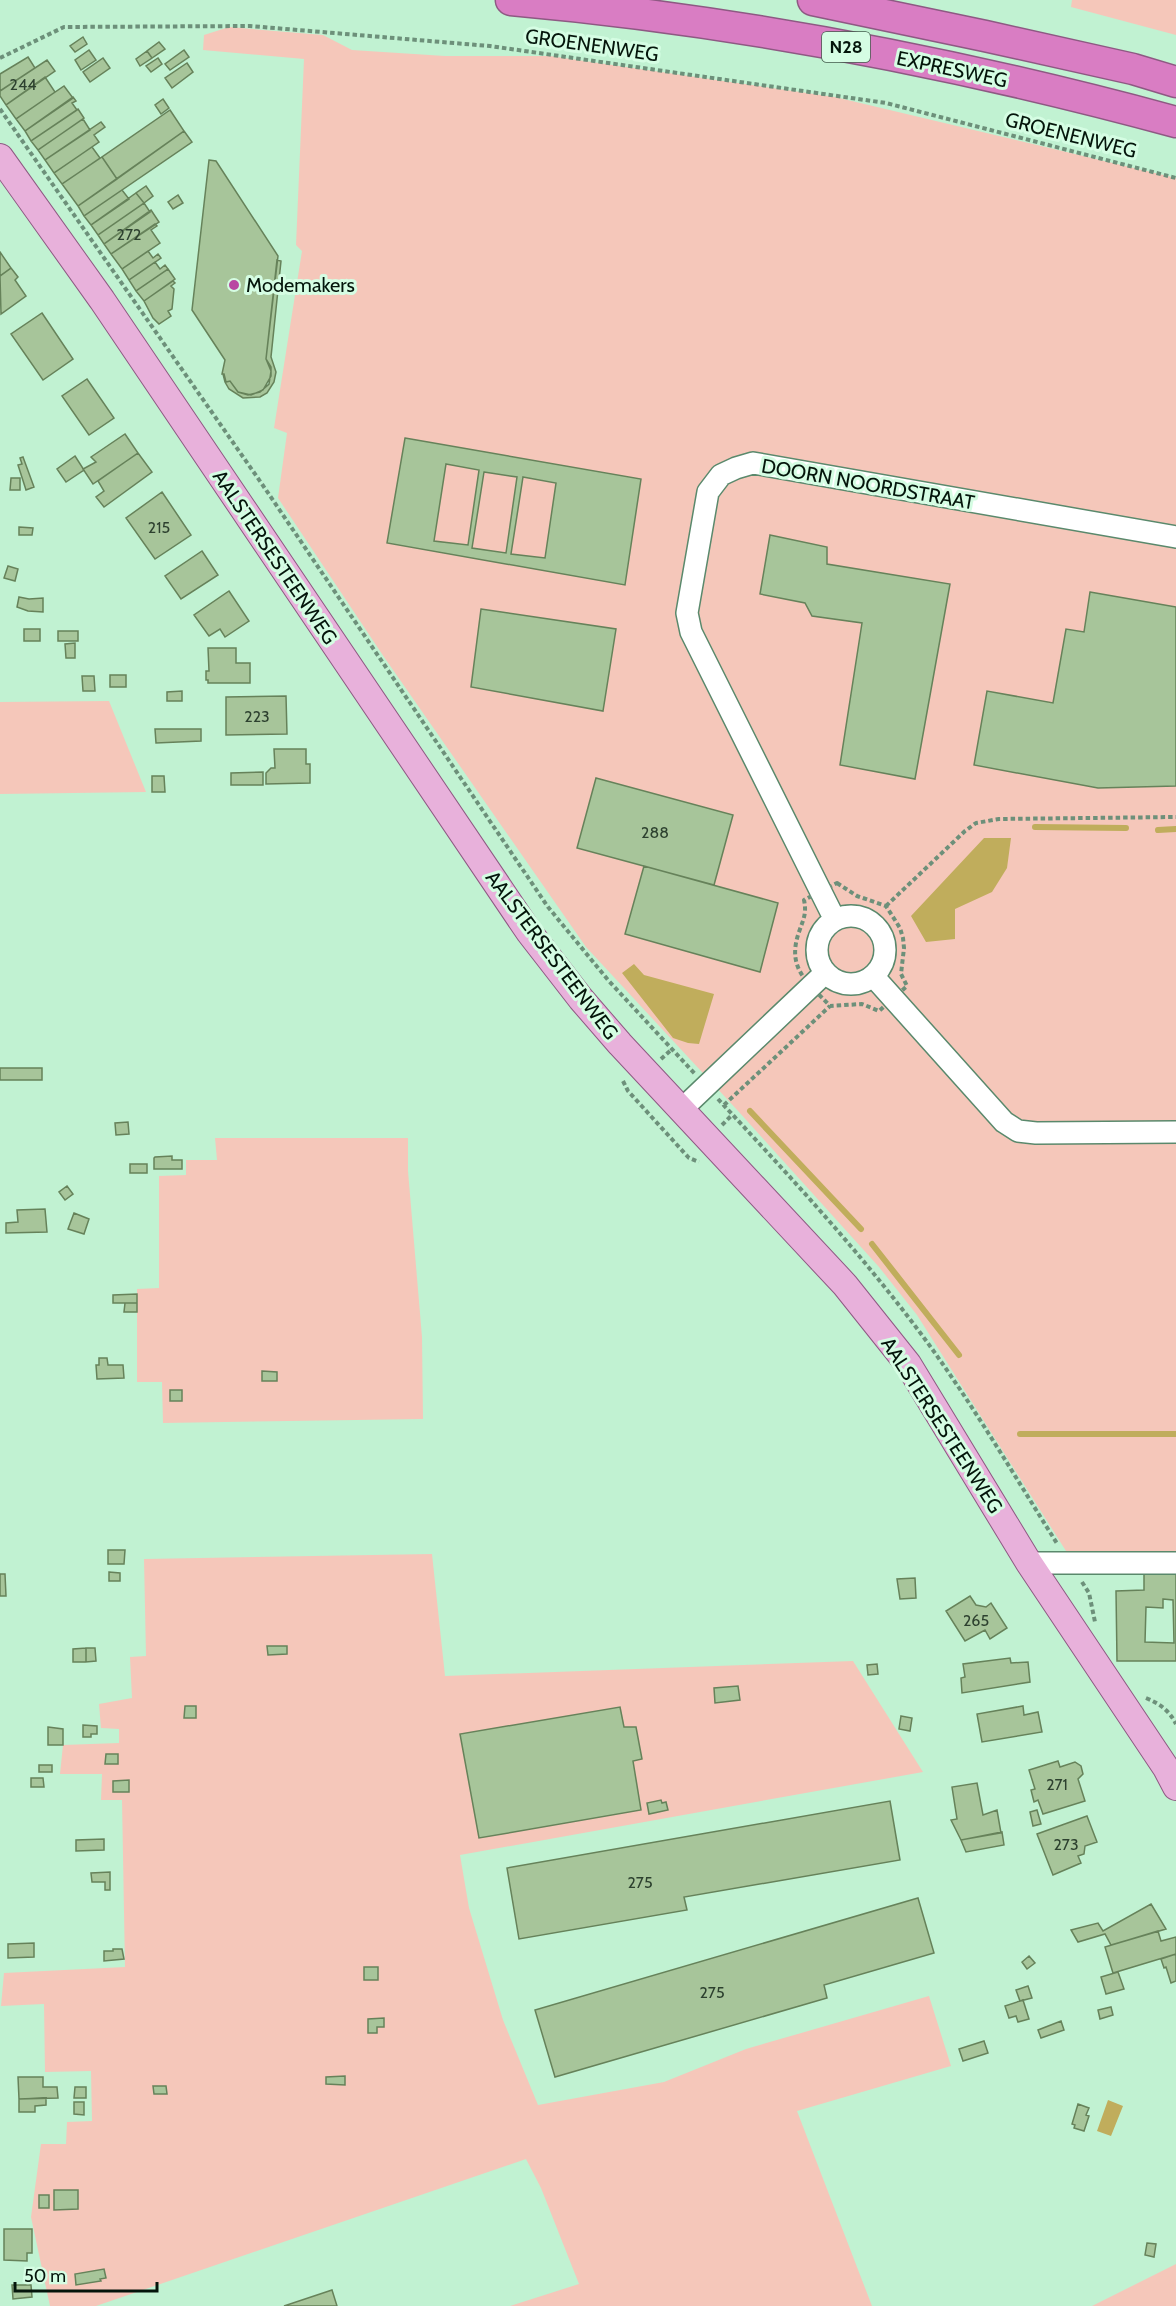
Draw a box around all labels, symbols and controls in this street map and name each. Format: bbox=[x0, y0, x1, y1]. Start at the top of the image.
street label: GROENENWEG bbox=[524, 24, 660, 66]
road number: N28 bbox=[822, 32, 870, 62]
street label: EXPRESWEG bbox=[895, 46, 1009, 92]
house number: 244 bbox=[10, 75, 36, 94]
street label: GROENENWEG bbox=[1003, 107, 1139, 163]
house number: 272 bbox=[117, 225, 141, 244]
place label: Modemakers bbox=[246, 273, 355, 297]
marker: Modemakers bbox=[227, 278, 241, 292]
street label: DOORN NOORDSTRAAT bbox=[760, 453, 977, 515]
street label: AALSTERSESTEENWEG bbox=[208, 465, 342, 649]
house number: 215 bbox=[148, 518, 170, 537]
house number: 223 bbox=[244, 707, 270, 726]
house number: 288 bbox=[641, 823, 669, 842]
street label: AALSTERSESTEENWEG bbox=[481, 866, 623, 1044]
street label: AALSTERSESTEENWEG bbox=[876, 1333, 1008, 1517]
house number: 265 bbox=[963, 1611, 989, 1630]
house number: 271 bbox=[1046, 1775, 1068, 1794]
house number: 273 bbox=[1053, 1835, 1079, 1854]
house number: 275 bbox=[627, 1873, 653, 1892]
house number: 275 bbox=[699, 1983, 725, 2002]
scale bar bbox=[15, 2255, 158, 2293]
text: 50 m bbox=[24, 2265, 66, 2287]

